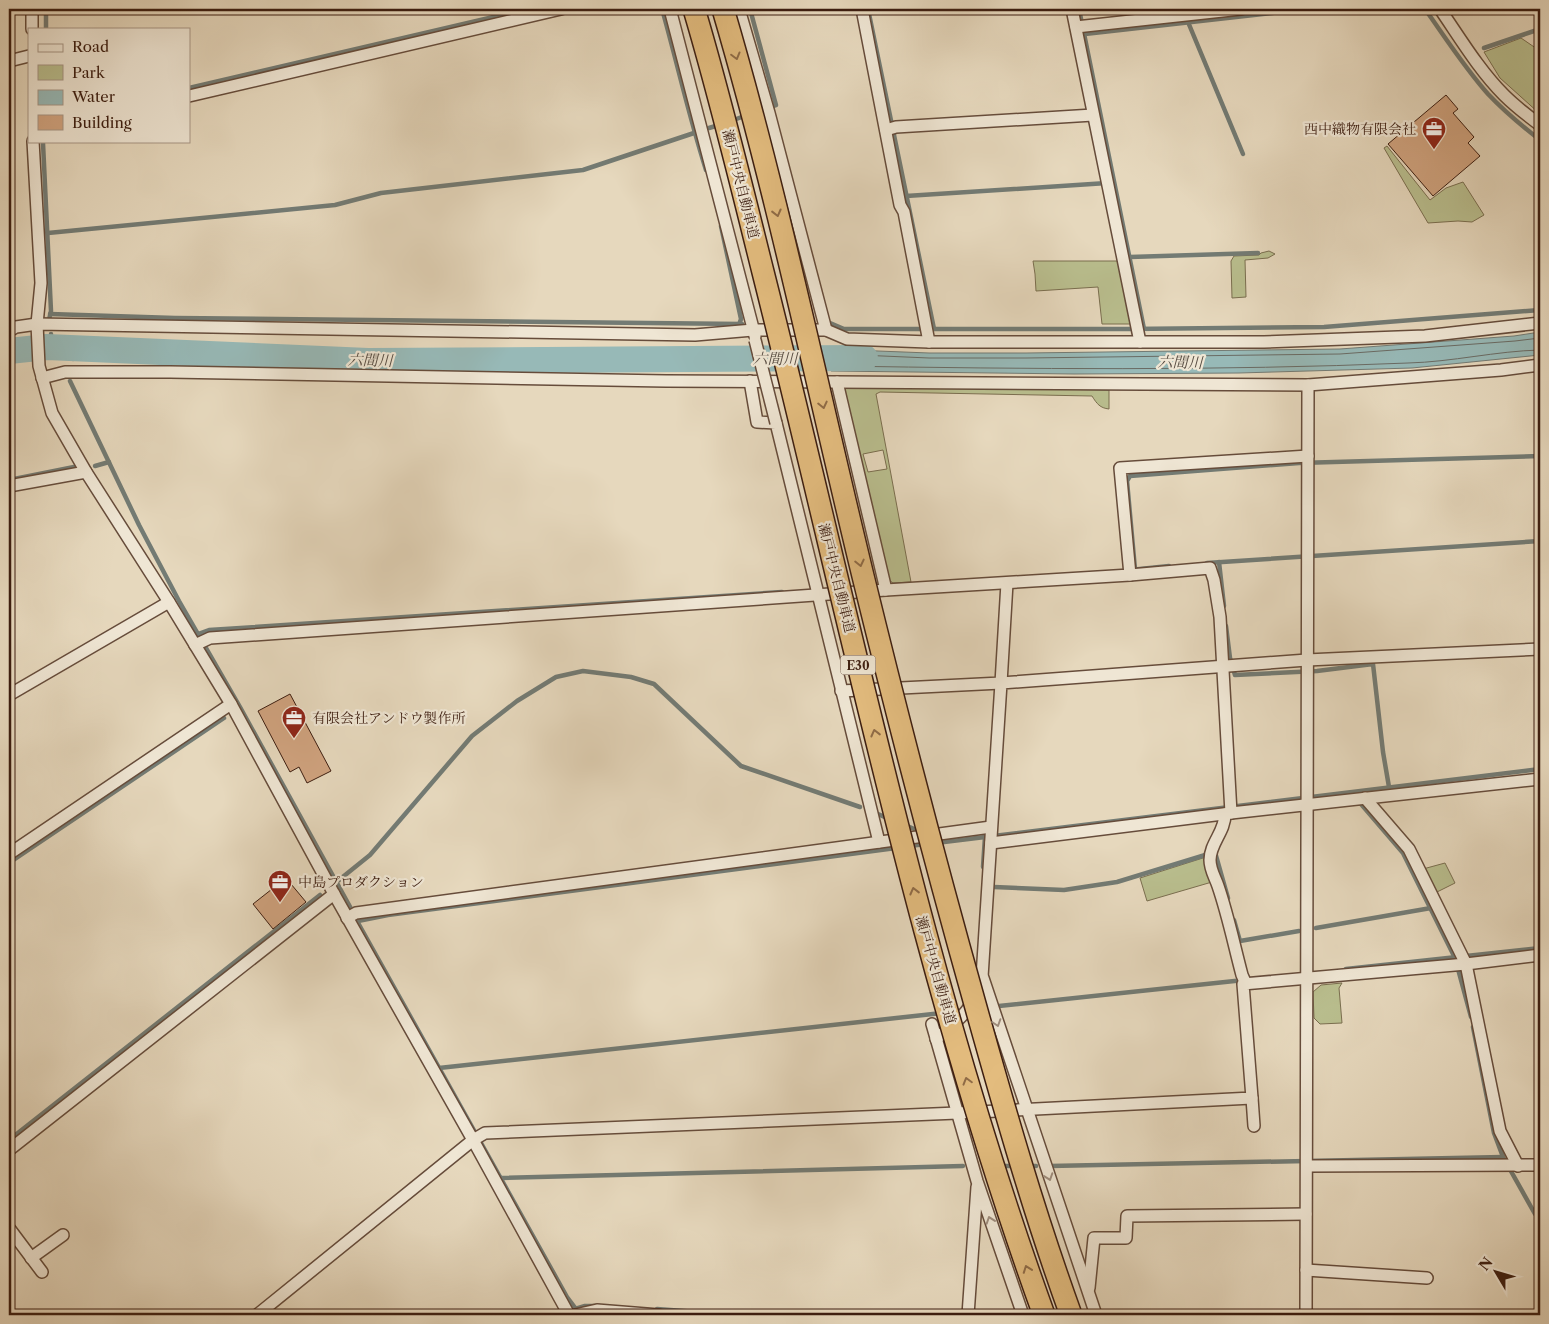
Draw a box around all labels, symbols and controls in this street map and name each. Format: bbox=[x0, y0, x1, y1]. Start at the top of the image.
legend bbox=[28, 28, 190, 142]
text: Road bbox=[72, 37, 109, 56]
one-way arrow bbox=[730, 51, 740, 59]
text: Park bbox=[72, 63, 106, 82]
text: Water bbox=[71, 87, 116, 106]
text: Building bbox=[72, 113, 132, 132]
office icon: 西中織物有限会社 bbox=[1421, 116, 1447, 150]
place label: 西中織物有限会社 bbox=[1304, 120, 1416, 138]
street label: 瀬戸中央自動車道 bbox=[719, 127, 763, 241]
one-way arrow bbox=[771, 208, 782, 217]
water label: 六間川 bbox=[752, 349, 799, 368]
water label: 六間川 bbox=[347, 350, 395, 370]
water label: 六間川 bbox=[1157, 352, 1205, 372]
one-way arrow bbox=[817, 400, 828, 409]
street label: 瀬戸中央自動車道 bbox=[815, 521, 859, 635]
one-way arrow bbox=[854, 559, 865, 568]
road number: E30 bbox=[840, 656, 876, 674]
office icon: 有限会社アンドウ製作所 bbox=[281, 705, 307, 739]
place label: 有限会社アンドウ製作所 bbox=[312, 709, 465, 727]
one-way arrow bbox=[870, 729, 881, 738]
office icon: 中島プロダクション bbox=[267, 869, 293, 903]
place label: 中島プロダクション bbox=[298, 873, 424, 891]
one-way arrow bbox=[910, 888, 920, 896]
street label: 瀬戸中央自動車道 bbox=[912, 914, 960, 1026]
one-way arrow bbox=[992, 1018, 1002, 1027]
one-way arrow bbox=[962, 1077, 973, 1086]
one-way arrow bbox=[1043, 1172, 1053, 1181]
one-way arrow bbox=[986, 1216, 996, 1224]
north arrow bbox=[1472, 1246, 1522, 1296]
text: N bbox=[1475, 1254, 1497, 1274]
one-way arrow bbox=[1023, 1266, 1033, 1274]

